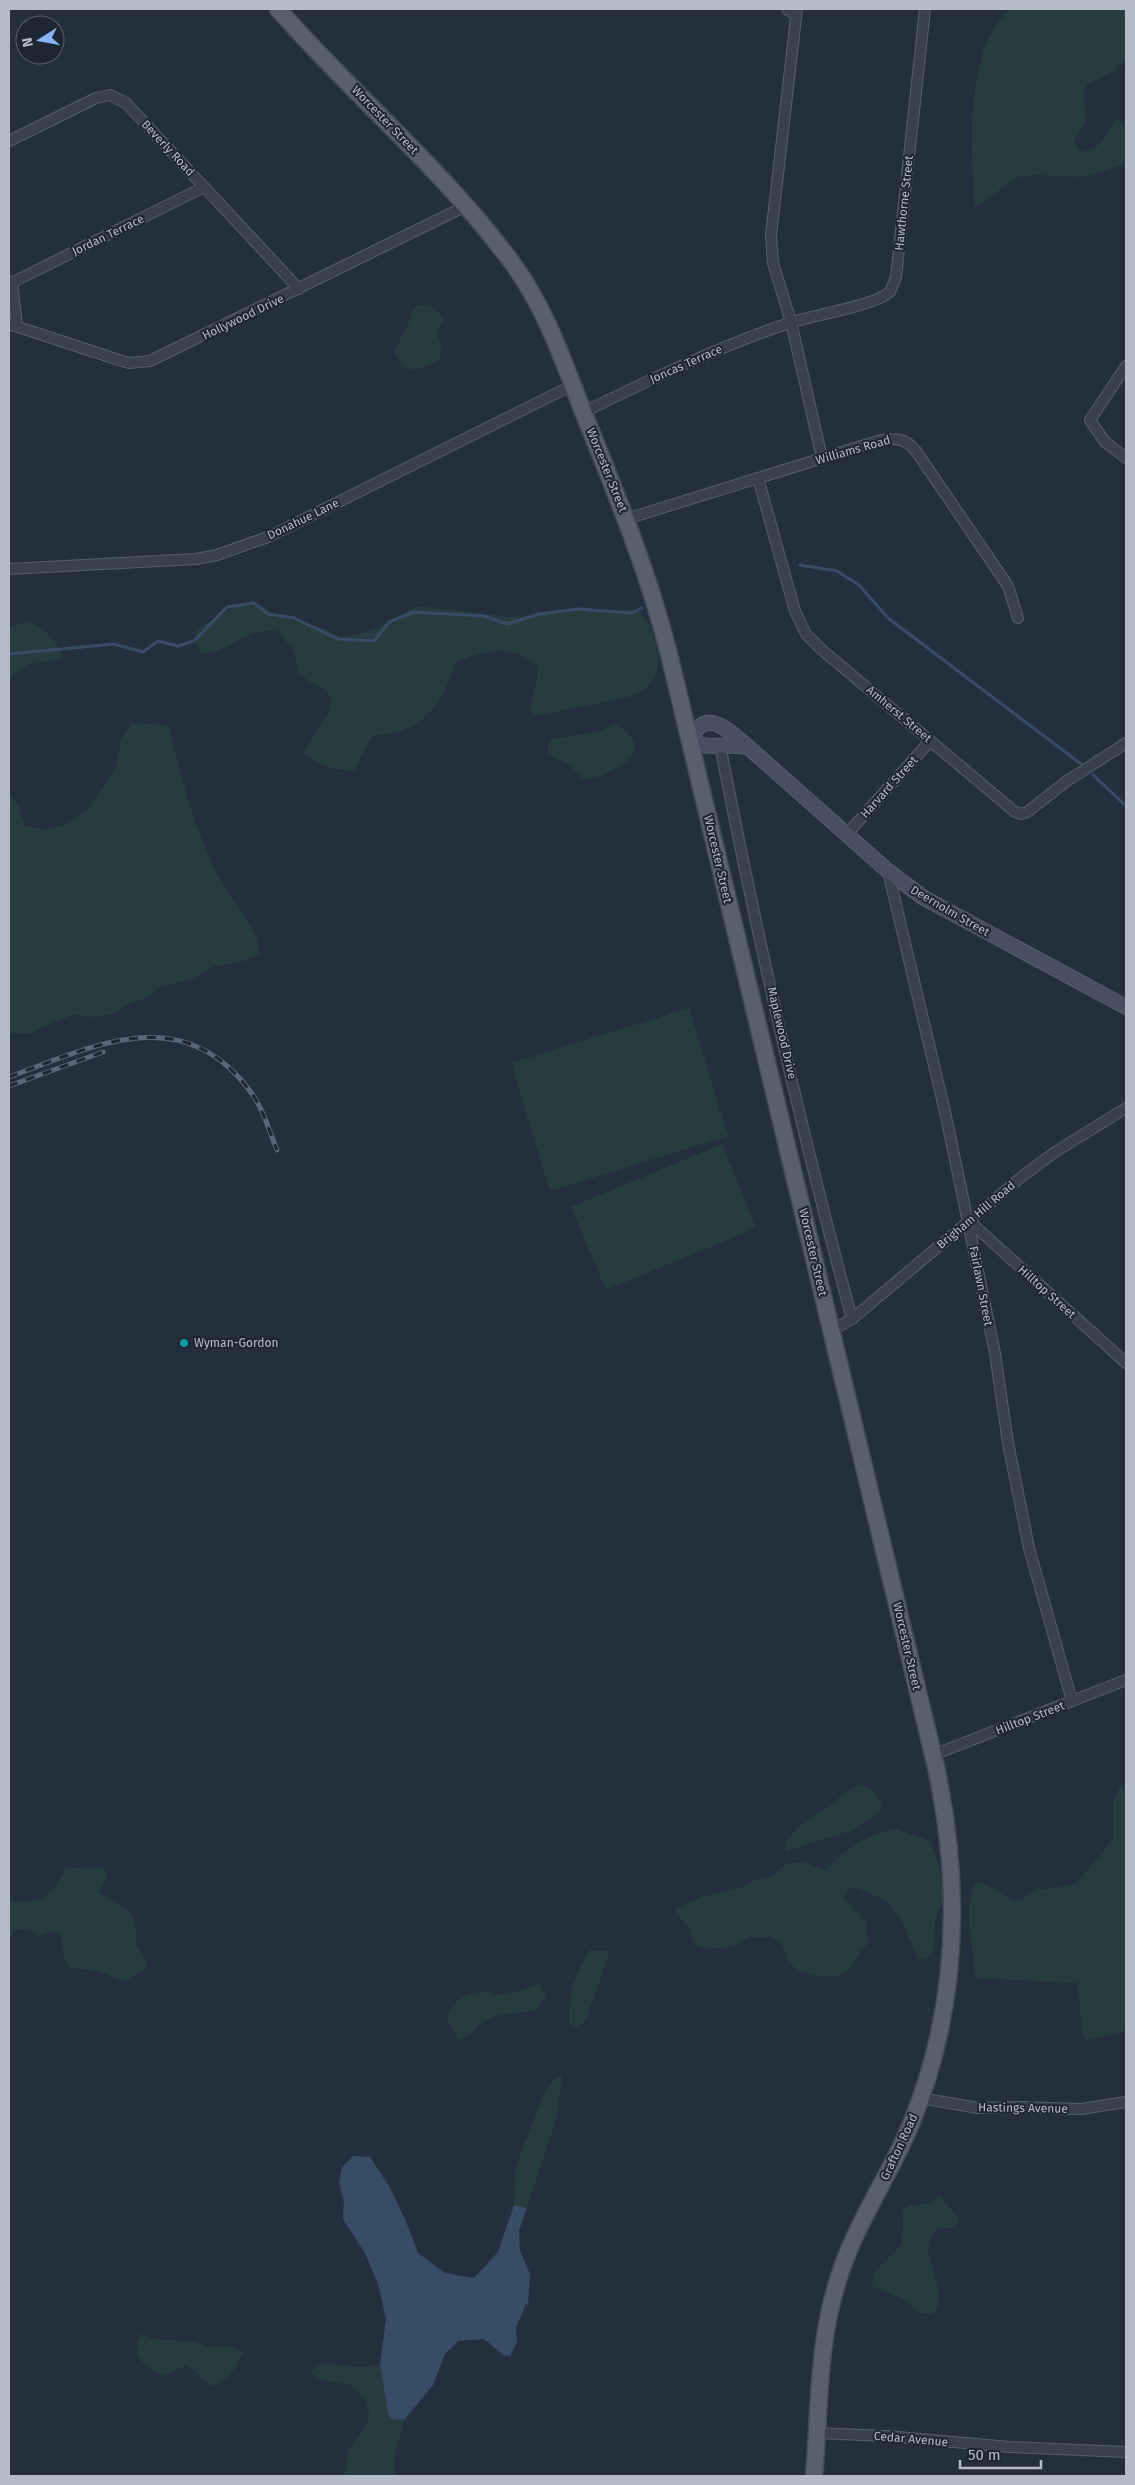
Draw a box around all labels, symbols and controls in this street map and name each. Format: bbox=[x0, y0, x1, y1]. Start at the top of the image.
north arrow bbox=[15, 15, 65, 65]
text: N bbox=[18, 36, 37, 49]
street label: Worcester Street bbox=[349, 83, 422, 158]
street label: Beverly Road bbox=[139, 117, 197, 179]
street label: Hawthorne Street bbox=[892, 154, 916, 251]
street label: Jordan Terrace bbox=[70, 212, 146, 258]
street label: Hollywood Drive bbox=[200, 291, 286, 343]
street label: Joncas Terrace bbox=[648, 342, 724, 386]
street label: Worcester Street bbox=[584, 426, 631, 515]
street label: Williams Road bbox=[814, 433, 892, 467]
street label: Donahue Lane bbox=[265, 496, 341, 542]
street label: Amherst Street bbox=[864, 683, 935, 746]
street label: Harvard Street bbox=[857, 753, 921, 821]
street label: Worcester Street bbox=[701, 814, 735, 905]
street label: Deernolm Street bbox=[908, 883, 993, 940]
street label: Maplewood Drive bbox=[765, 986, 799, 1080]
street label: Brigham Hill Road bbox=[934, 1178, 1018, 1252]
street label: Worcester Street bbox=[796, 1207, 830, 1298]
street label: Fairlawn Street bbox=[966, 1245, 996, 1328]
street label: Hilltop Street bbox=[1015, 1263, 1079, 1322]
place label: Wyman-Gordon bbox=[194, 1336, 279, 1350]
marker: Wyman-Gordon bbox=[178, 1337, 190, 1349]
street label: Worcester Street bbox=[890, 1601, 924, 1692]
street label: Hilltop Street bbox=[994, 1698, 1067, 1738]
street label: Hastings Avenue bbox=[978, 2100, 1068, 2116]
street label: Grafton Road bbox=[878, 2112, 920, 2182]
street label: Cedar Avenue bbox=[873, 2429, 949, 2449]
scale bar bbox=[960, 2438, 1041, 2470]
text: 50 m bbox=[968, 2446, 1001, 2464]

